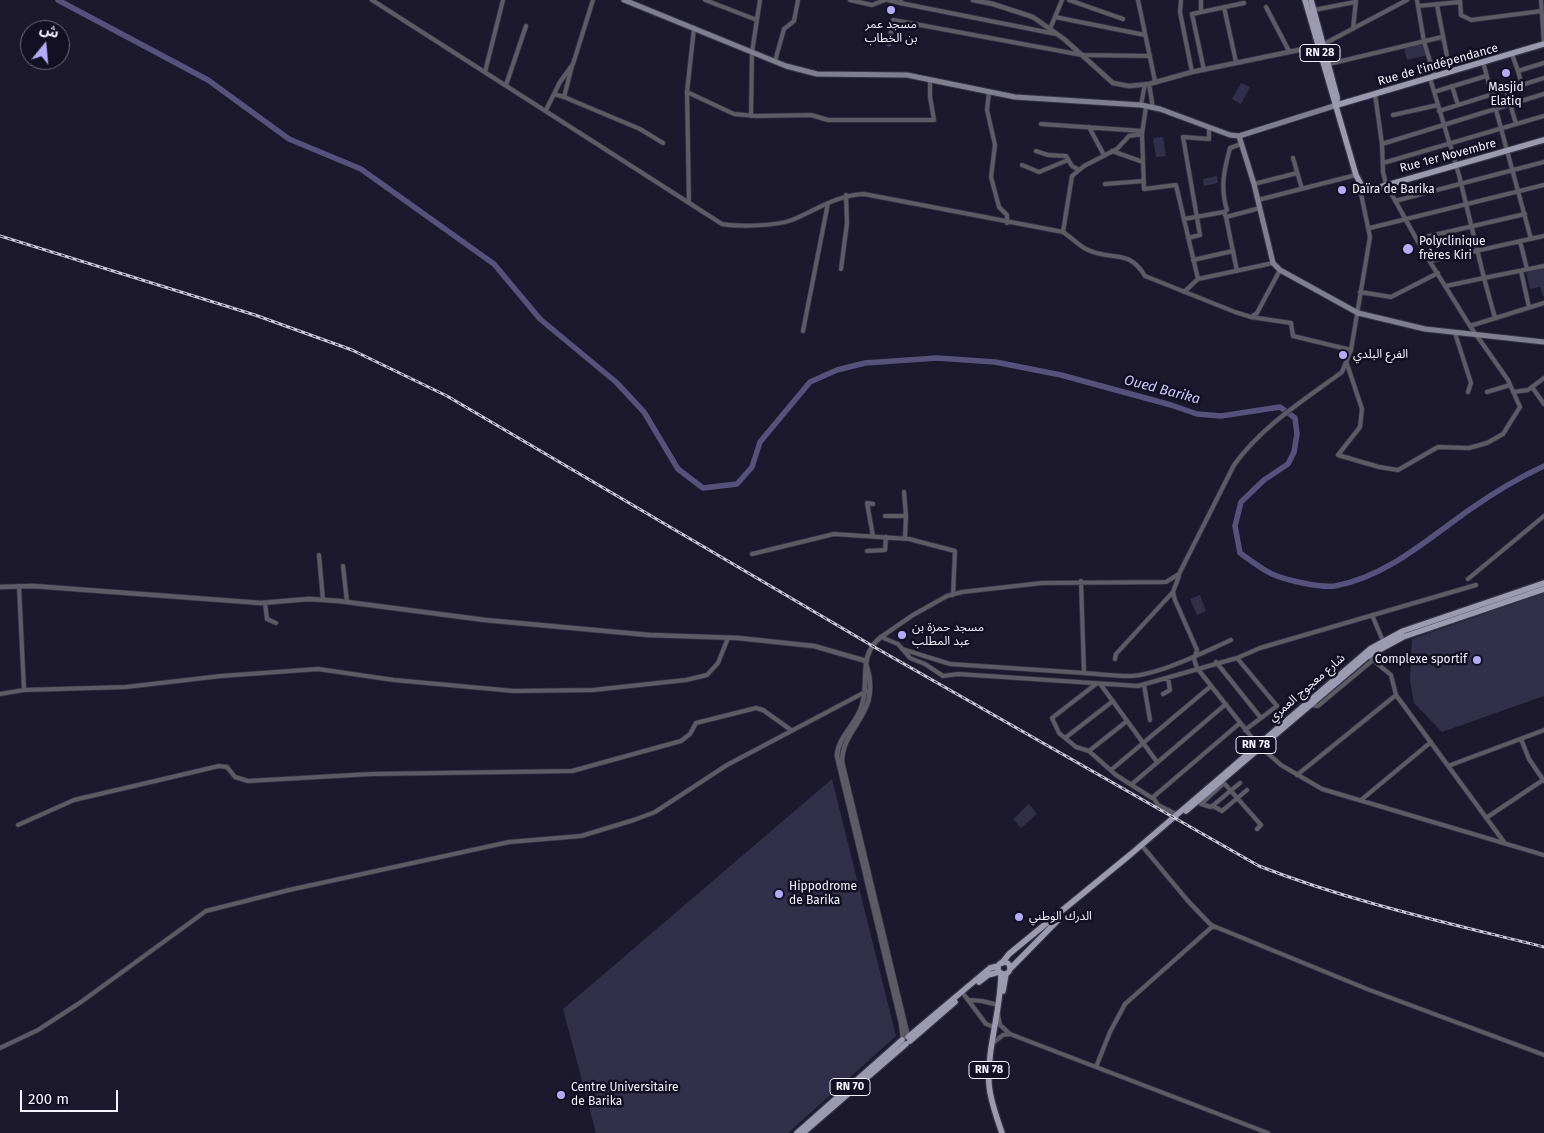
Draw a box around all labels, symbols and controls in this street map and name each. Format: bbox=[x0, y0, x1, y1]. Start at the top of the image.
marker: مسجد عمر بن الخطاب bbox=[885, 4, 897, 16]
place label: مسجد عمر بن الخطاب bbox=[865, 18, 917, 46]
north arrow bbox=[20, 20, 70, 70]
text: ش bbox=[38, 20, 61, 42]
street label: Rue de l'indépendance bbox=[1376, 41, 1500, 89]
road number: RN 28 bbox=[1300, 44, 1340, 62]
marker: Masjid Elatiq bbox=[1500, 67, 1512, 79]
place label: Masjid Elatiq bbox=[1488, 81, 1524, 109]
street label: Rue 1er Novembre bbox=[1398, 136, 1498, 176]
place label: Daïra de Barika bbox=[1352, 183, 1435, 197]
marker: Daïra de Barika bbox=[1336, 184, 1348, 196]
place label: Polyclinique frères Kiri bbox=[1419, 235, 1486, 263]
marker: Polyclinique frères Kiri bbox=[1401, 242, 1415, 256]
place label: الفرع البلدي bbox=[1353, 348, 1408, 362]
marker: الفرع البلدي bbox=[1337, 349, 1349, 361]
water label: Oued Barika bbox=[1122, 372, 1202, 408]
place label: مسجد حمزة بن عبد المطلب bbox=[912, 621, 984, 649]
marker: مسجد حمزة بن عبد المطلب bbox=[896, 629, 908, 641]
street label: شارع معجوج العمري bbox=[1266, 651, 1348, 725]
place label: Complexe sportif bbox=[1375, 653, 1467, 667]
marker: Complexe sportif bbox=[1471, 654, 1483, 666]
road number: RN 78 bbox=[1236, 736, 1276, 754]
place label: Hippodrome de Barika bbox=[789, 880, 857, 908]
marker: Hippodrome de Barika bbox=[773, 888, 785, 900]
place label: الدرك الوطني bbox=[1029, 910, 1092, 924]
marker: الدرك الوطني bbox=[1013, 911, 1025, 923]
road number: RN 78 bbox=[969, 1062, 1009, 1078]
road number: RN 70 bbox=[830, 1078, 870, 1096]
scale bar bbox=[22, 1080, 120, 1112]
place label: Centre Universitaire de Barika bbox=[571, 1081, 679, 1109]
marker: Centre Universitaire de Barika bbox=[555, 1089, 567, 1101]
text: 200 m bbox=[28, 1090, 69, 1108]

